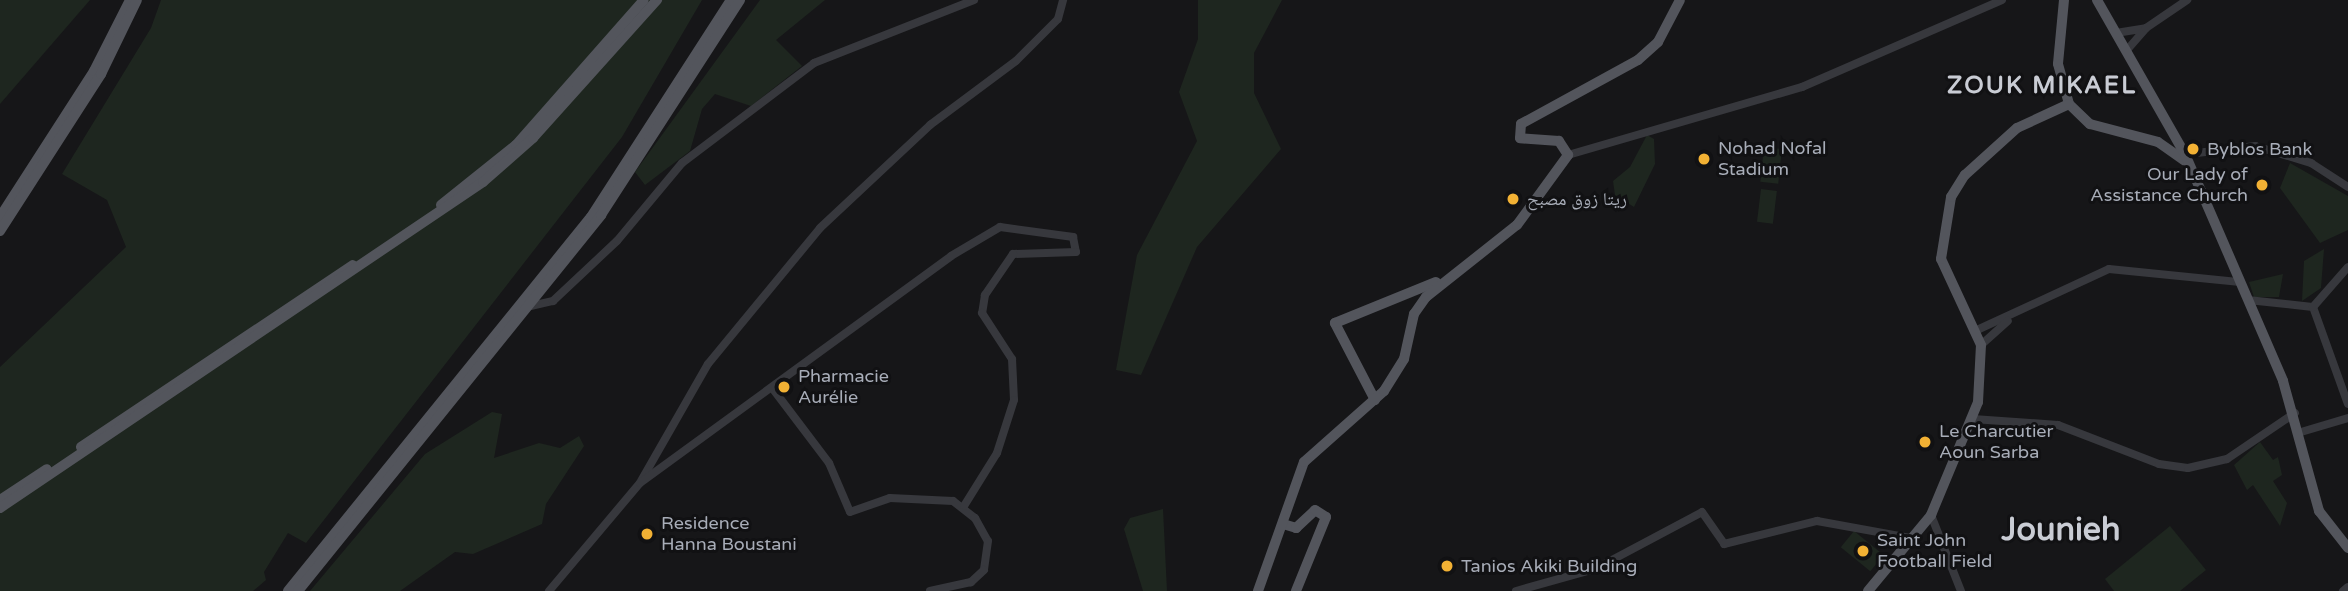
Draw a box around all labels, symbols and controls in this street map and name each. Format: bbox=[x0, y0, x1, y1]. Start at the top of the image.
district label: ZOUK MIKAEL bbox=[1948, 72, 2136, 100]
place label: Nohad Nofal Stadium bbox=[1718, 138, 1827, 180]
place label: Byblos Bank bbox=[2207, 138, 2312, 160]
marker: Byblos Bank bbox=[2185, 141, 2201, 157]
marker: Nohad Nofal Stadium bbox=[1696, 151, 1712, 167]
place label: Our Lady of Assistance Church bbox=[2090, 164, 2248, 206]
marker: Our Lady of Assistance Church bbox=[2254, 177, 2270, 193]
place label: ريتا زوق مصبح bbox=[1527, 188, 1627, 210]
marker: ريتا زوق مصبح bbox=[1505, 191, 1521, 207]
place label: Pharmacie Aurélie bbox=[798, 366, 889, 408]
marker: Pharmacie Aurélie bbox=[776, 379, 792, 395]
place label: Le Charcutier Aoun Sarba bbox=[1939, 421, 2053, 464]
marker: Le Charcutier Aoun Sarba bbox=[1917, 434, 1933, 450]
district label: Jounieh bbox=[2002, 511, 2120, 549]
place label: Residence Hanna Boustani bbox=[661, 513, 797, 556]
marker: Residence Hanna Boustani bbox=[639, 526, 655, 542]
place label: Saint John Football Field bbox=[1877, 530, 1992, 572]
marker: Saint John Football Field bbox=[1855, 543, 1871, 559]
place label: Tanios Akiki Building bbox=[1461, 555, 1637, 577]
marker: Tanios Akiki Building bbox=[1439, 558, 1455, 574]

